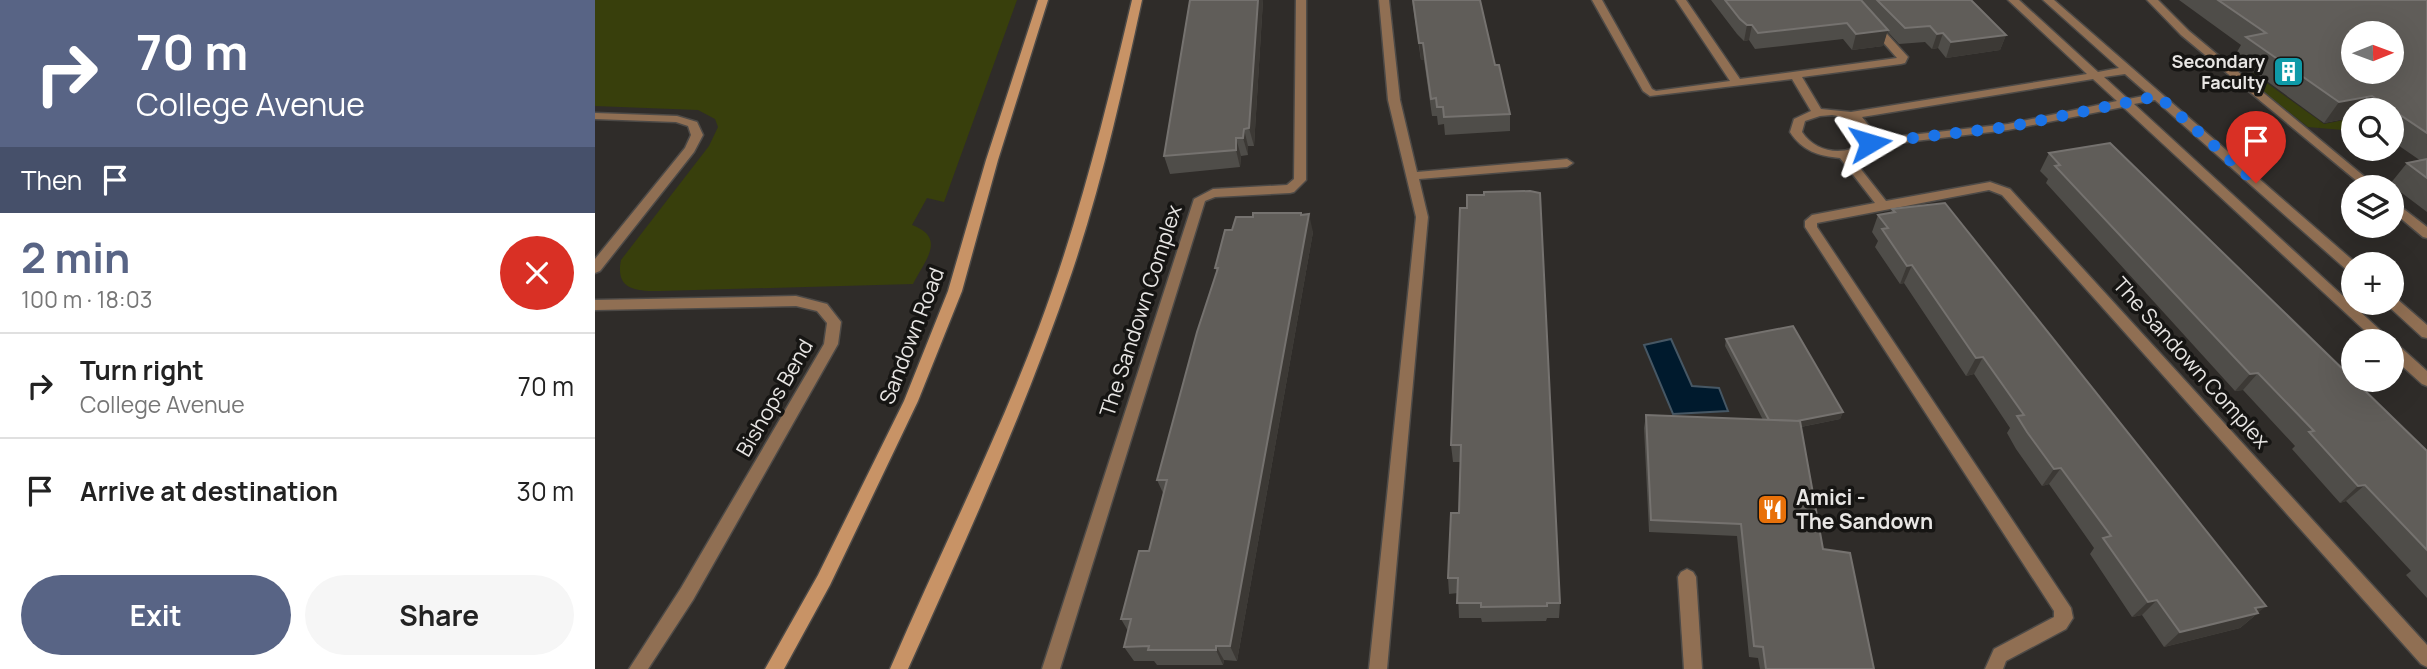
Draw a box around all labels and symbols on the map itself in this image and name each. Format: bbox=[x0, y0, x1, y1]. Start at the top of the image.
north arrow bbox=[2341, 21, 2405, 84]
place label: Secondary Faculty bbox=[2172, 49, 2265, 94]
building icon: Secondary Faculty bbox=[2271, 55, 2305, 89]
position arrow bbox=[1833, 106, 1907, 180]
pin bbox=[2226, 111, 2286, 183]
street label: The Sandown Complex bbox=[1093, 201, 1188, 420]
street label: Sandown Road bbox=[872, 263, 950, 408]
street label: The Sandown Complex bbox=[2107, 271, 2276, 454]
street label: Bishops Bend bbox=[729, 334, 819, 461]
place label: Amici - The Sandown bbox=[1796, 483, 1933, 535]
restaurant icon: Amici - The Sandown bbox=[1756, 493, 1790, 527]

